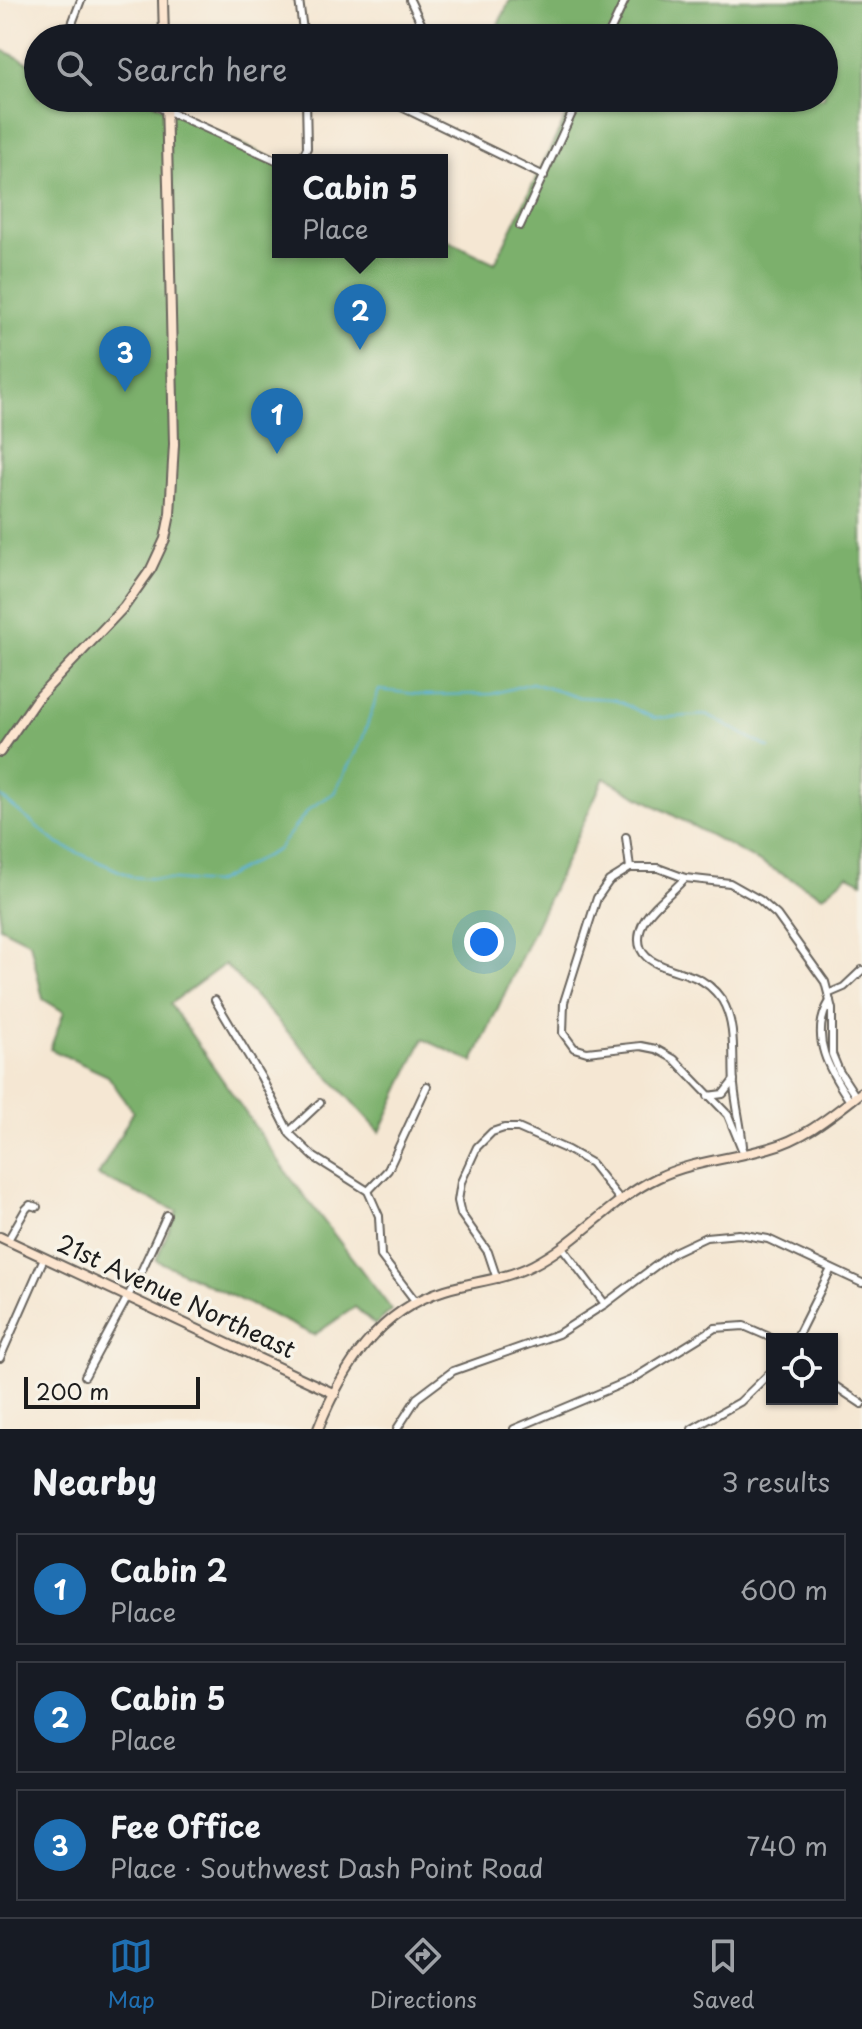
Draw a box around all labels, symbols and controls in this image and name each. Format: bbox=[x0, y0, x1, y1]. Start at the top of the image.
search box bbox=[24, 24, 838, 112]
icon: search bbox=[52, 46, 96, 90]
text: Search here bbox=[116, 46, 288, 91]
popup bbox=[272, 154, 448, 258]
text: Cabin 5 bbox=[302, 164, 418, 209]
text: Place bbox=[302, 209, 369, 248]
pin: 2 bbox=[334, 284, 386, 350]
pin: 3 bbox=[99, 326, 151, 392]
pin: 1 bbox=[251, 388, 303, 454]
your location bbox=[464, 922, 504, 962]
street label: 21st Avenue Northeast bbox=[52, 1224, 302, 1366]
map controls bbox=[766, 1333, 838, 1405]
button: locate bbox=[766, 1333, 838, 1405]
scale bar bbox=[24, 1373, 200, 1409]
text: 200 m bbox=[36, 1374, 109, 1407]
text: Nearby bbox=[32, 1455, 157, 1507]
text: 3 results bbox=[722, 1462, 830, 1501]
text: Cabin 2 bbox=[110, 1547, 228, 1592]
text: 1 bbox=[54, 1570, 66, 1609]
text: 600 m bbox=[740, 1570, 828, 1609]
text: Place bbox=[110, 1592, 176, 1631]
text: Cabin 5 bbox=[110, 1675, 226, 1720]
text: 2 bbox=[51, 1698, 69, 1737]
text: 690 m bbox=[745, 1698, 828, 1737]
text: Place bbox=[110, 1720, 176, 1759]
text: Fee Office bbox=[110, 1803, 261, 1848]
text: 3 bbox=[51, 1826, 69, 1865]
text: 740 m bbox=[746, 1826, 828, 1865]
text: Place · Southwest Dash Point Road bbox=[110, 1848, 544, 1887]
tab: Map bbox=[108, 1934, 155, 2015]
tab: Directions bbox=[370, 1934, 477, 2015]
tab: Saved bbox=[692, 1934, 754, 2015]

